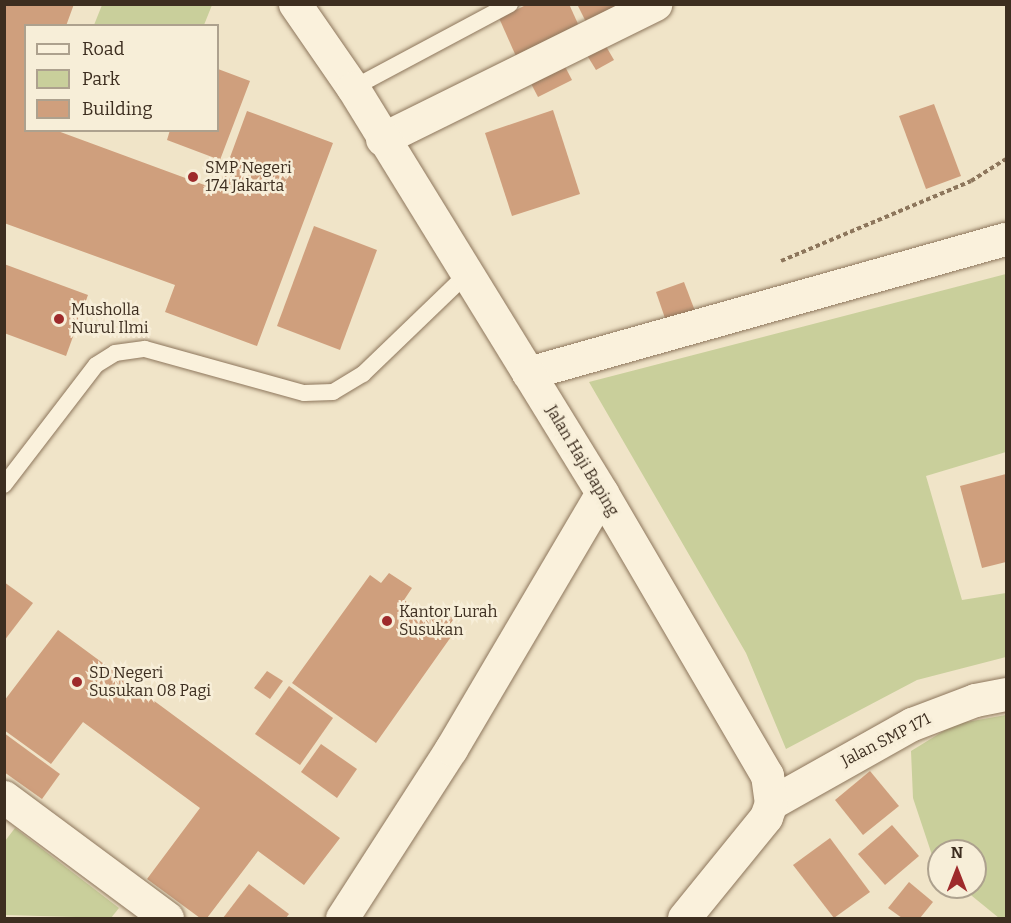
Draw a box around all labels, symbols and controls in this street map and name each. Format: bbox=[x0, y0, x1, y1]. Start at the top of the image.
legend bbox=[24, 24, 219, 132]
text: Road bbox=[82, 38, 124, 60]
text: Park bbox=[82, 68, 120, 90]
text: Building bbox=[82, 98, 153, 120]
place label: SMP Negeri 174 Jakarta bbox=[205, 158, 292, 196]
marker: SMP Negeri 174 Jakarta bbox=[186, 170, 200, 184]
place label: Musholla Nurul Ilmi bbox=[71, 300, 149, 338]
marker: Musholla Nurul Ilmi bbox=[52, 312, 66, 326]
street label: Jalan Haji Baping bbox=[541, 402, 623, 520]
place label: Kantor Lurah Susukan bbox=[399, 602, 497, 640]
marker: Kantor Lurah Susukan bbox=[380, 614, 394, 628]
place label: SD Negeri Susukan 08 Pagi bbox=[89, 663, 211, 701]
marker: SD Negeri Susukan 08 Pagi bbox=[70, 675, 84, 689]
street label: Jalan SMP 171 bbox=[838, 709, 934, 771]
north arrow bbox=[927, 839, 987, 899]
text: N bbox=[951, 843, 963, 862]

